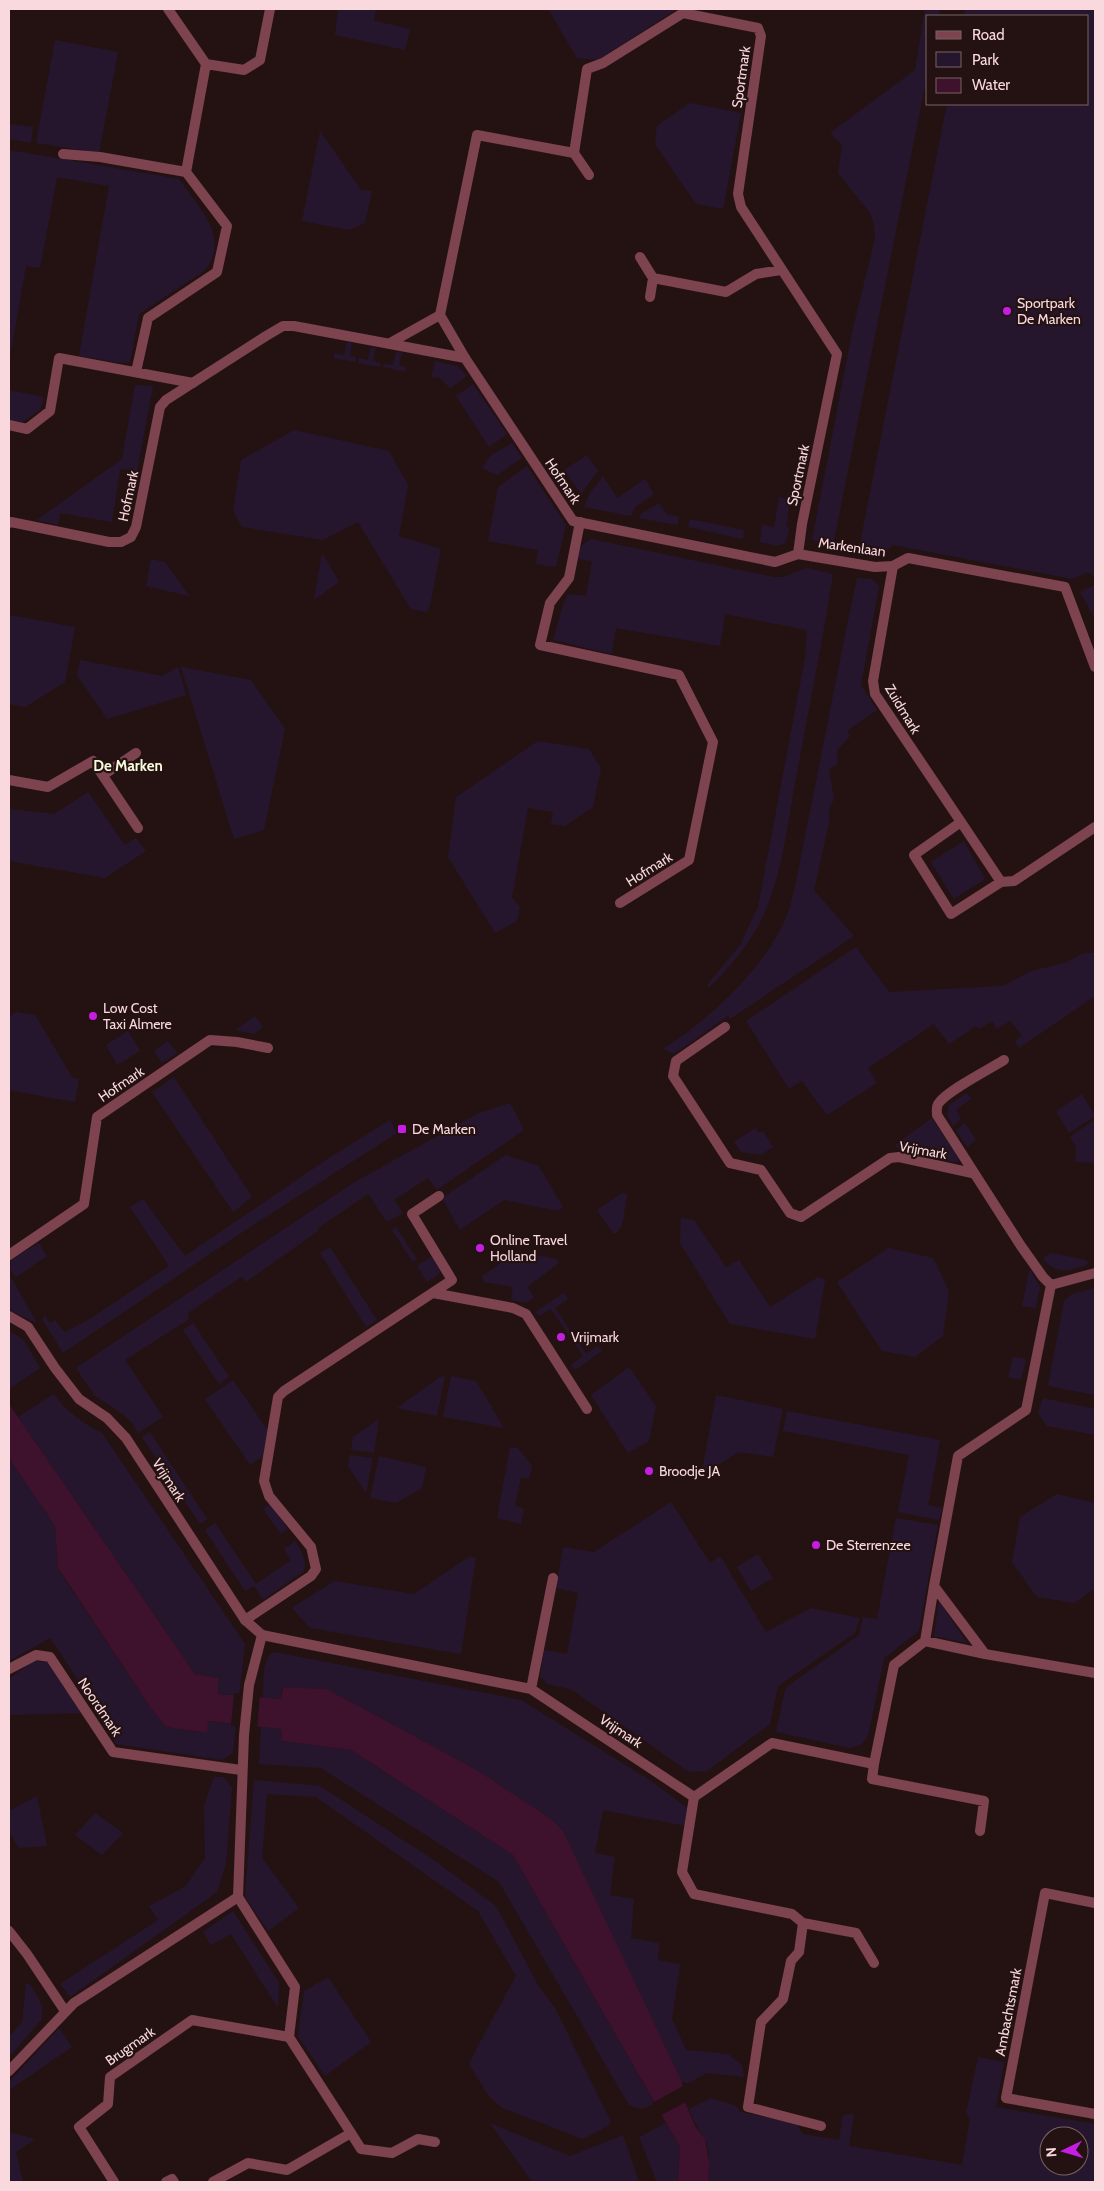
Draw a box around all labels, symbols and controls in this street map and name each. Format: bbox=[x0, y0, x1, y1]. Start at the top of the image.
legend bbox=[926, 15, 1089, 105]
text: Road bbox=[972, 26, 1005, 44]
street label: Sportmark bbox=[728, 44, 754, 109]
text: Park bbox=[972, 51, 999, 69]
text: Water bbox=[972, 76, 1010, 94]
place label: Sportpark De Marken bbox=[1017, 294, 1081, 328]
marker: Sportpark De Marken bbox=[1001, 305, 1013, 317]
street label: Sportmark bbox=[783, 442, 813, 507]
street label: Hofmark bbox=[541, 455, 585, 508]
street label: Hofmark bbox=[114, 468, 142, 523]
street label: Markenlaan bbox=[817, 533, 887, 561]
street label: Zuidmark bbox=[881, 681, 925, 738]
district label: De Marken bbox=[93, 757, 163, 775]
street label: Hofmark bbox=[622, 847, 676, 890]
place label: Low Cost Taxi Almere bbox=[103, 999, 172, 1033]
marker: Low Cost Taxi Almere bbox=[87, 1010, 99, 1022]
street label: Hofmark bbox=[95, 1062, 148, 1106]
place label: De Marken bbox=[412, 1120, 476, 1138]
marker: De Marken bbox=[396, 1123, 408, 1135]
street label: Vrijmark bbox=[898, 1137, 949, 1163]
place label: Online Travel Holland bbox=[490, 1231, 568, 1265]
marker: Online Travel Holland bbox=[474, 1242, 486, 1254]
place label: Vrijmark bbox=[571, 1328, 620, 1346]
marker: Vrijmark bbox=[555, 1331, 567, 1343]
street label: Vrijmark bbox=[148, 1455, 190, 1506]
place label: Broodje JA bbox=[659, 1462, 721, 1480]
marker: Broodje JA bbox=[643, 1465, 655, 1477]
place label: De Sterrenzee bbox=[826, 1536, 911, 1554]
marker: De Sterrenzee bbox=[810, 1539, 822, 1551]
street label: Noordmark bbox=[74, 1674, 127, 1740]
street label: Vrijmark bbox=[596, 1710, 647, 1752]
street label: Ambachtsmark bbox=[991, 1966, 1026, 2058]
street label: Brugmark bbox=[102, 2022, 159, 2070]
north arrow bbox=[1039, 2126, 1089, 2176]
text: N bbox=[1042, 2146, 1060, 2158]

